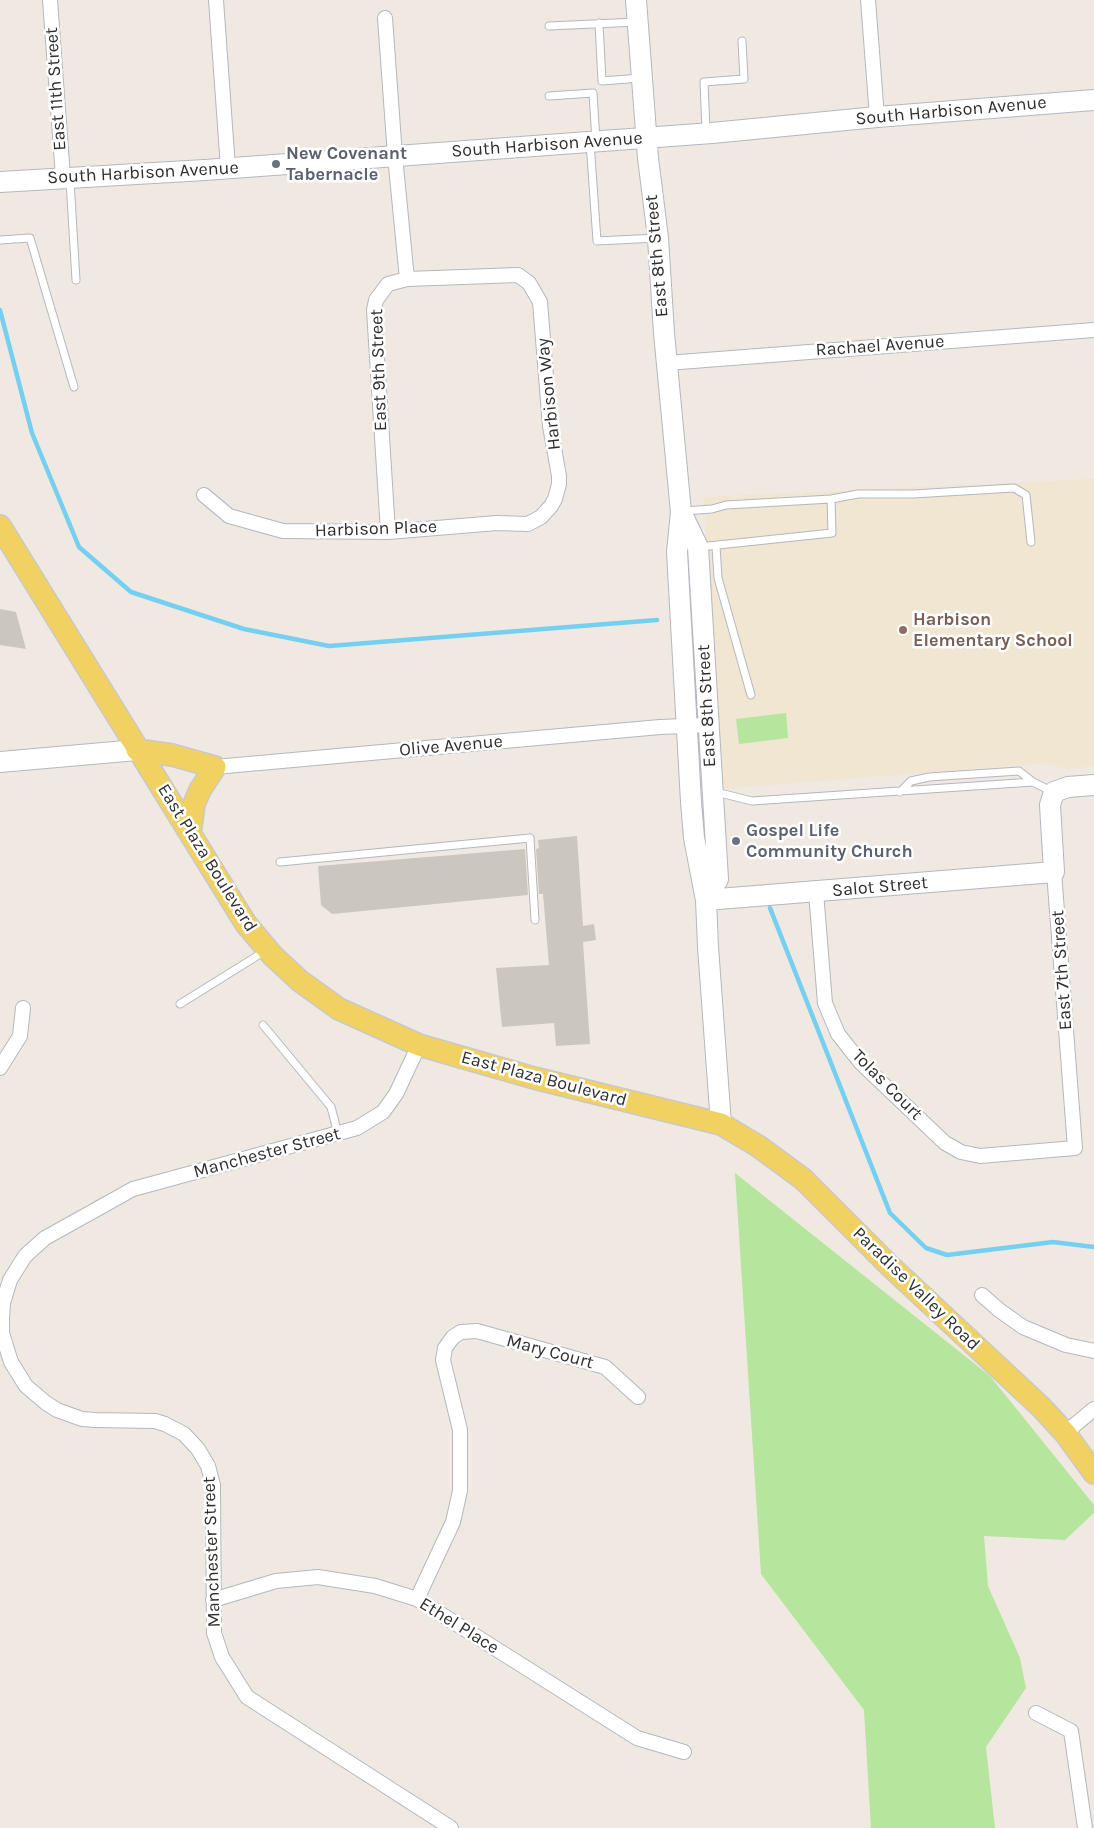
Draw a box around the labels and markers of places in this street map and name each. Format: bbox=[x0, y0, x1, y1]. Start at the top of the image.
place label: New Covenant Tabernacle bbox=[286, 143, 407, 186]
marker: New Covenant Tabernacle bbox=[270, 158, 282, 170]
place label: Harbison Elementary School bbox=[913, 609, 1073, 652]
marker: Harbison Elementary School bbox=[897, 624, 909, 636]
place label: Gospel Life Community Church bbox=[746, 820, 913, 862]
marker: Gospel Life Community Church bbox=[730, 835, 742, 847]

